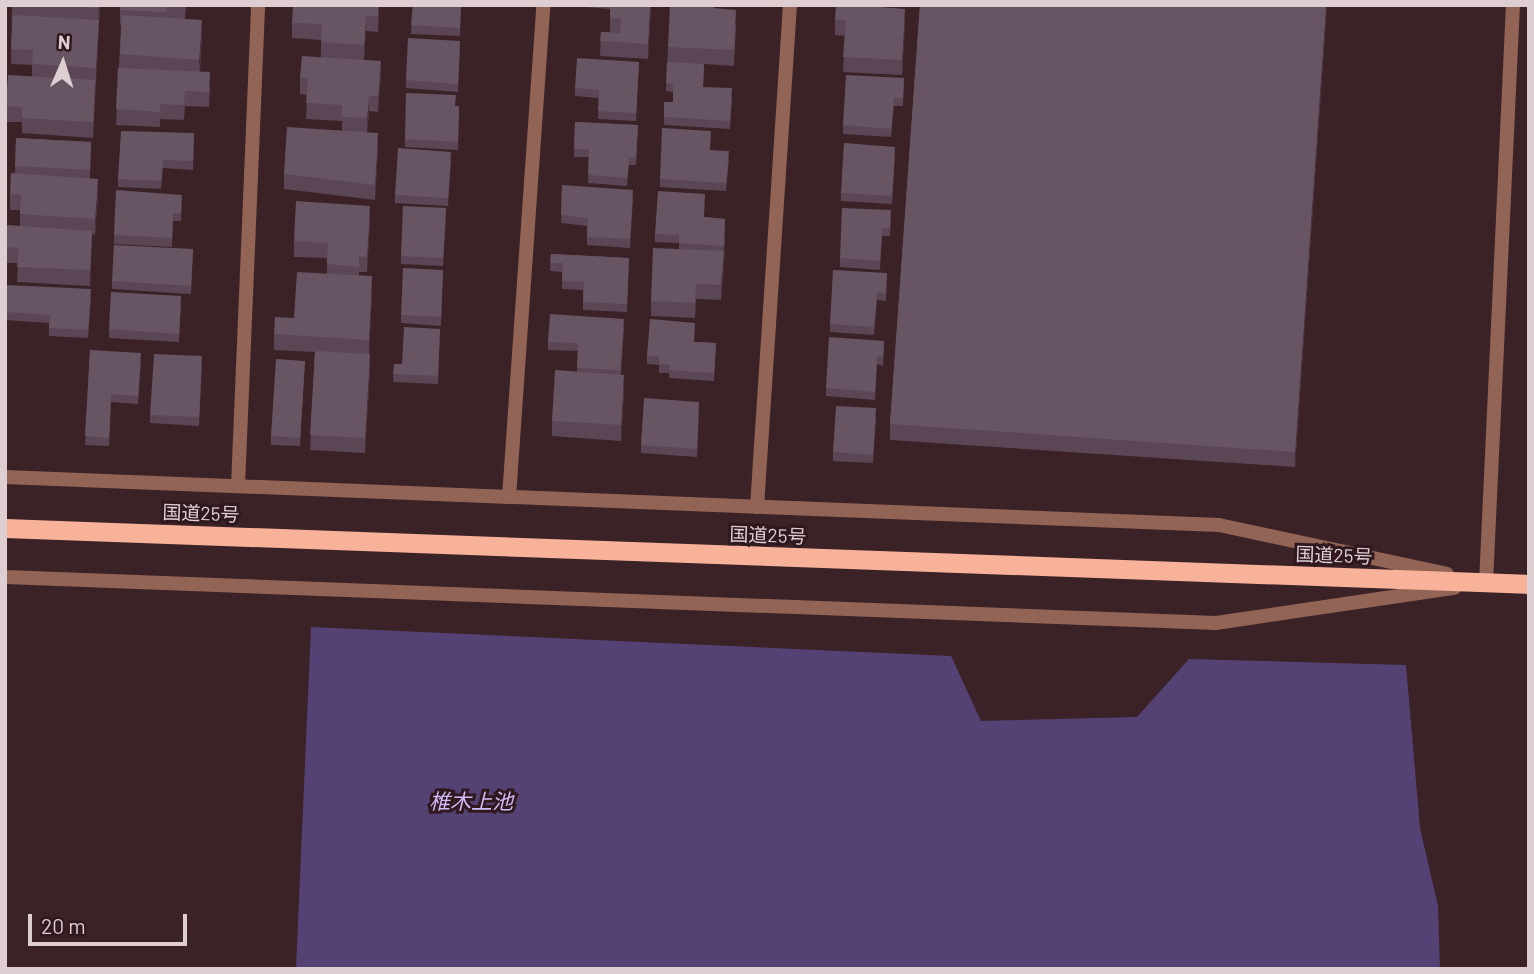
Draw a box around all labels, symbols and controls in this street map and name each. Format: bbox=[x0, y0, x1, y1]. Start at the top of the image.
north arrow bbox=[28, 28, 98, 98]
text: N bbox=[57, 30, 71, 53]
street label: 国道25号 bbox=[162, 500, 240, 526]
street label: 国道25号 bbox=[729, 522, 807, 548]
street label: 国道25号 bbox=[1295, 542, 1373, 568]
water label: 椎木上池 bbox=[429, 788, 513, 814]
scale bar bbox=[32, 900, 191, 944]
text: 20 m bbox=[41, 913, 86, 938]

